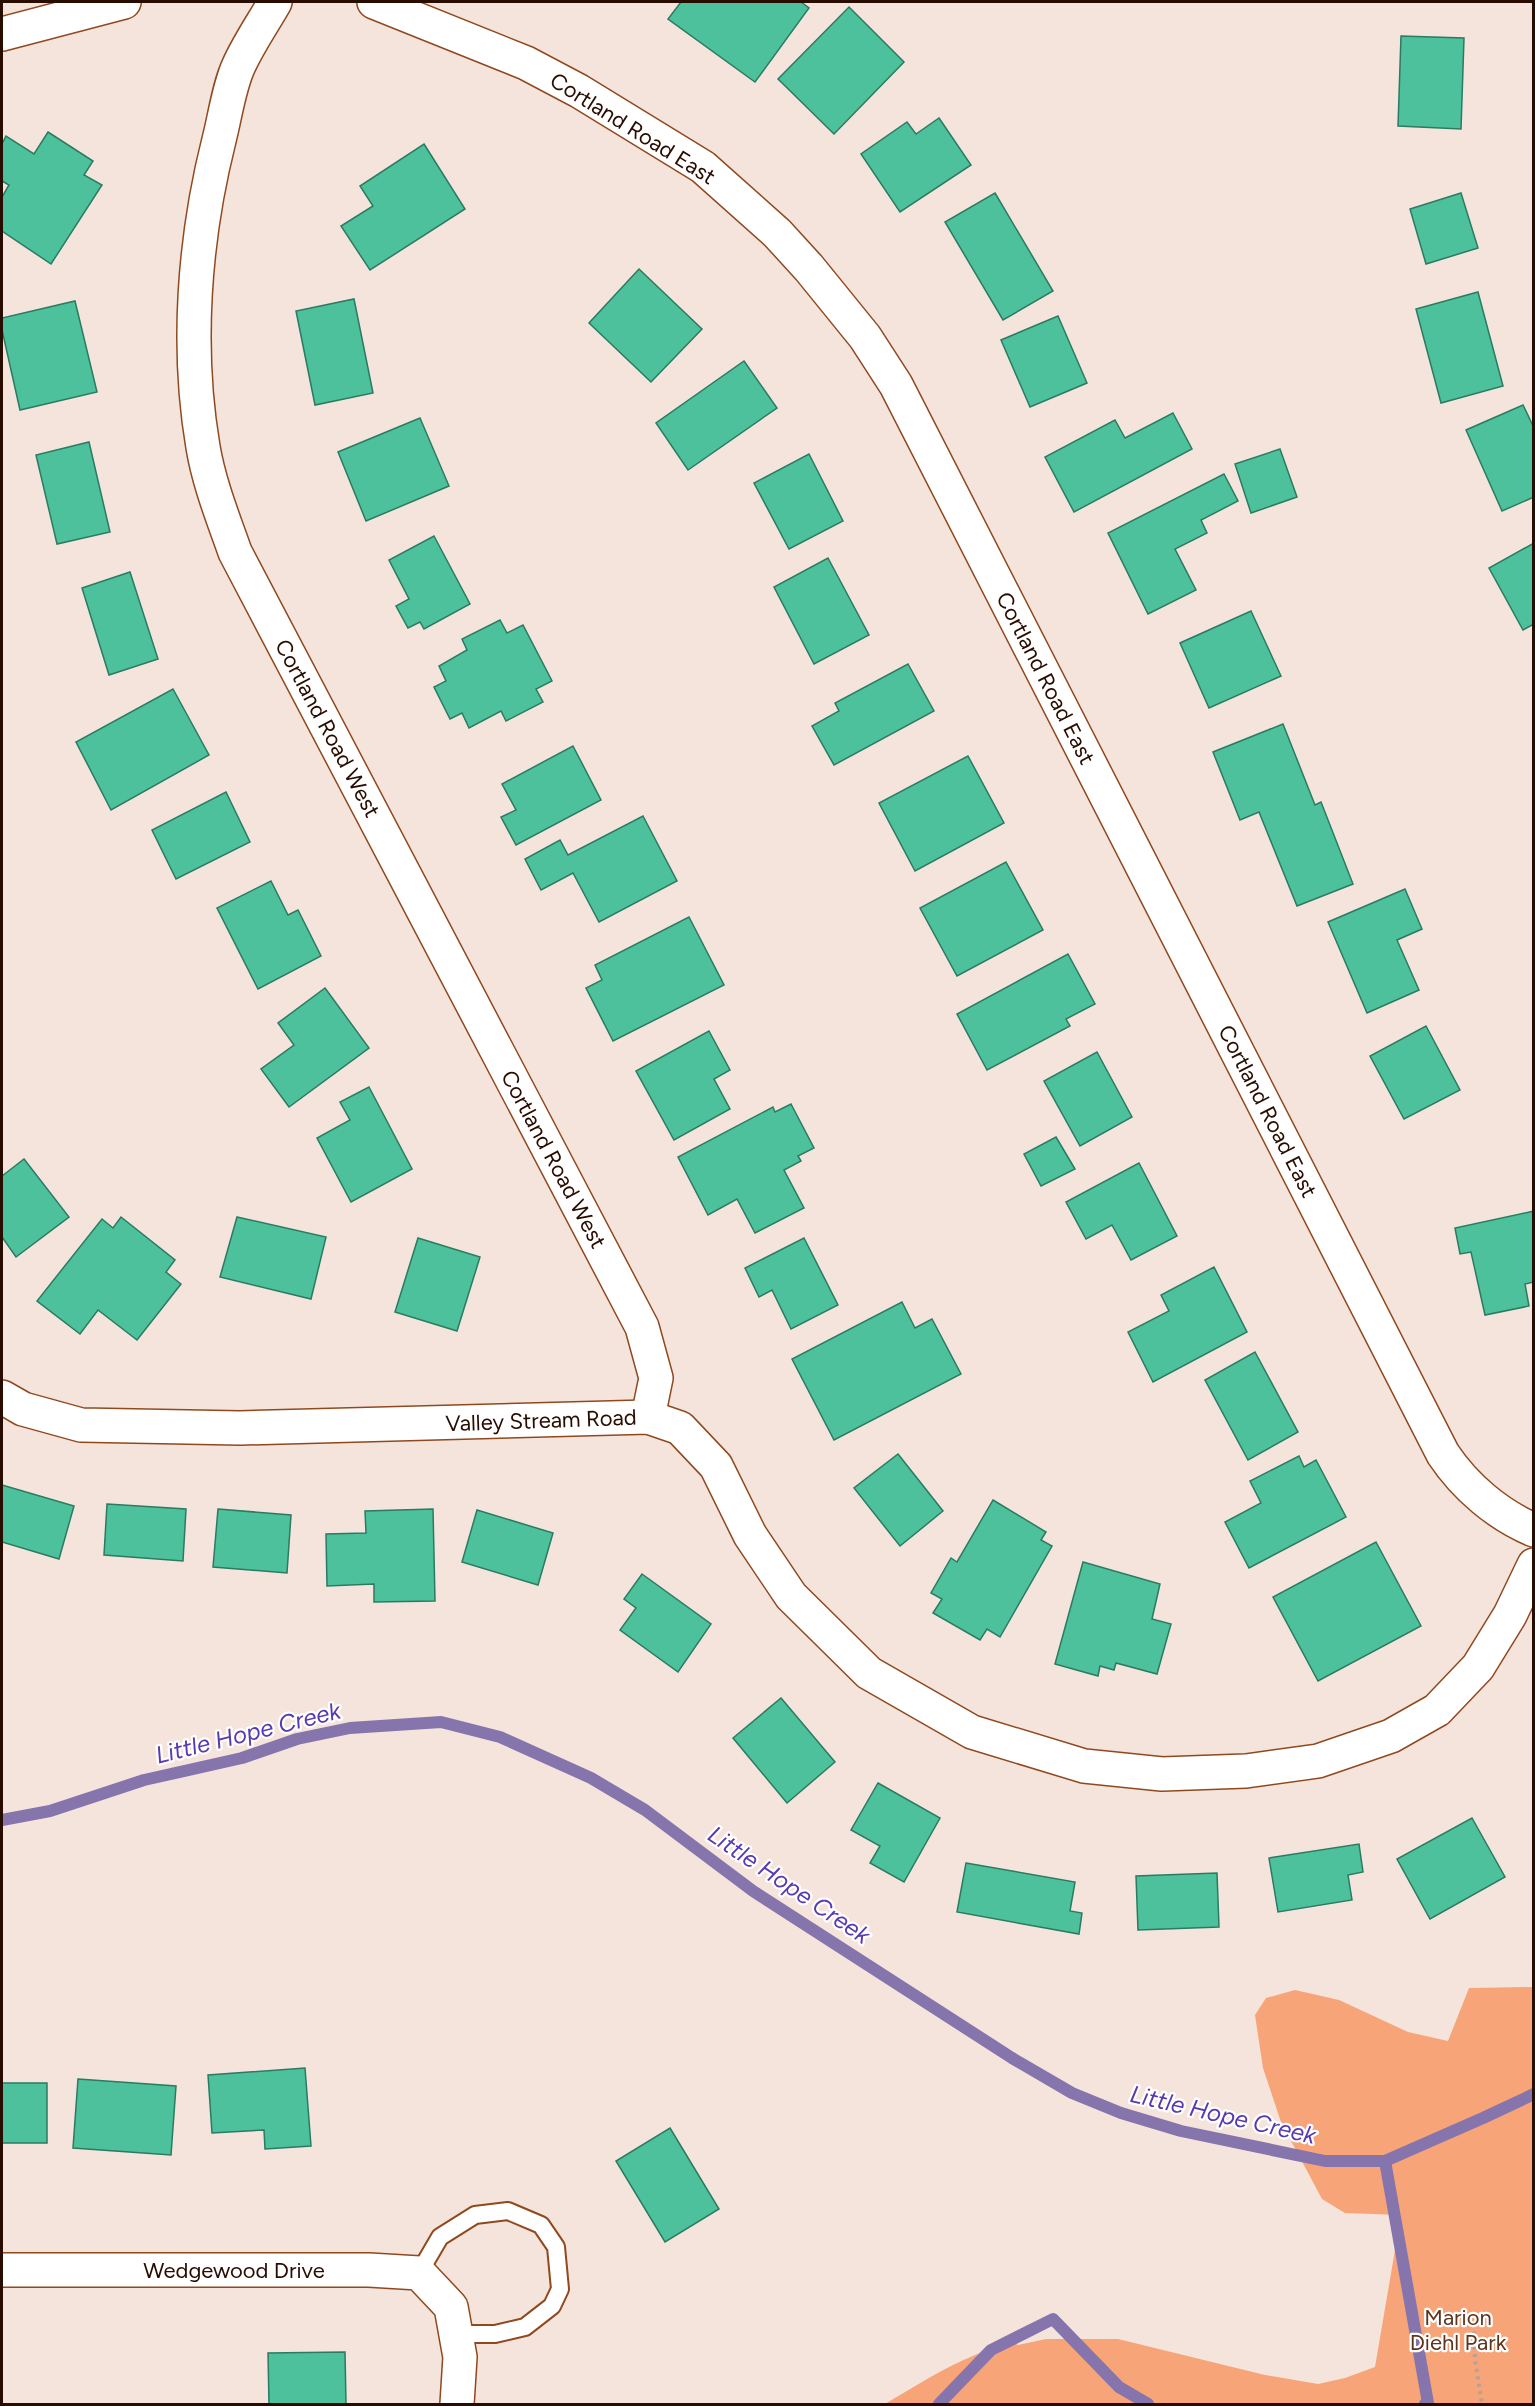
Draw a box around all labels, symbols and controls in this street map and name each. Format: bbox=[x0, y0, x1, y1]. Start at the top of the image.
street label: Cortland Road East bbox=[545, 67, 720, 190]
street label: Cortland Road East bbox=[990, 587, 1101, 769]
street label: Cortland Road West bbox=[269, 635, 386, 822]
street label: Cortland Road East bbox=[1212, 1020, 1323, 1202]
street label: Cortland Road West bbox=[495, 1066, 612, 1253]
street label: Valley Stream Road bbox=[445, 1404, 637, 1437]
water label: Little Hope Creek bbox=[152, 1695, 345, 1770]
water label: Little Hope Creek bbox=[703, 1820, 877, 1950]
water label: Little Hope Creek bbox=[1127, 2079, 1320, 2150]
street label: Wedgewood Drive bbox=[143, 2257, 325, 2284]
park label: Marion Diehl Park bbox=[1410, 2304, 1507, 2356]

